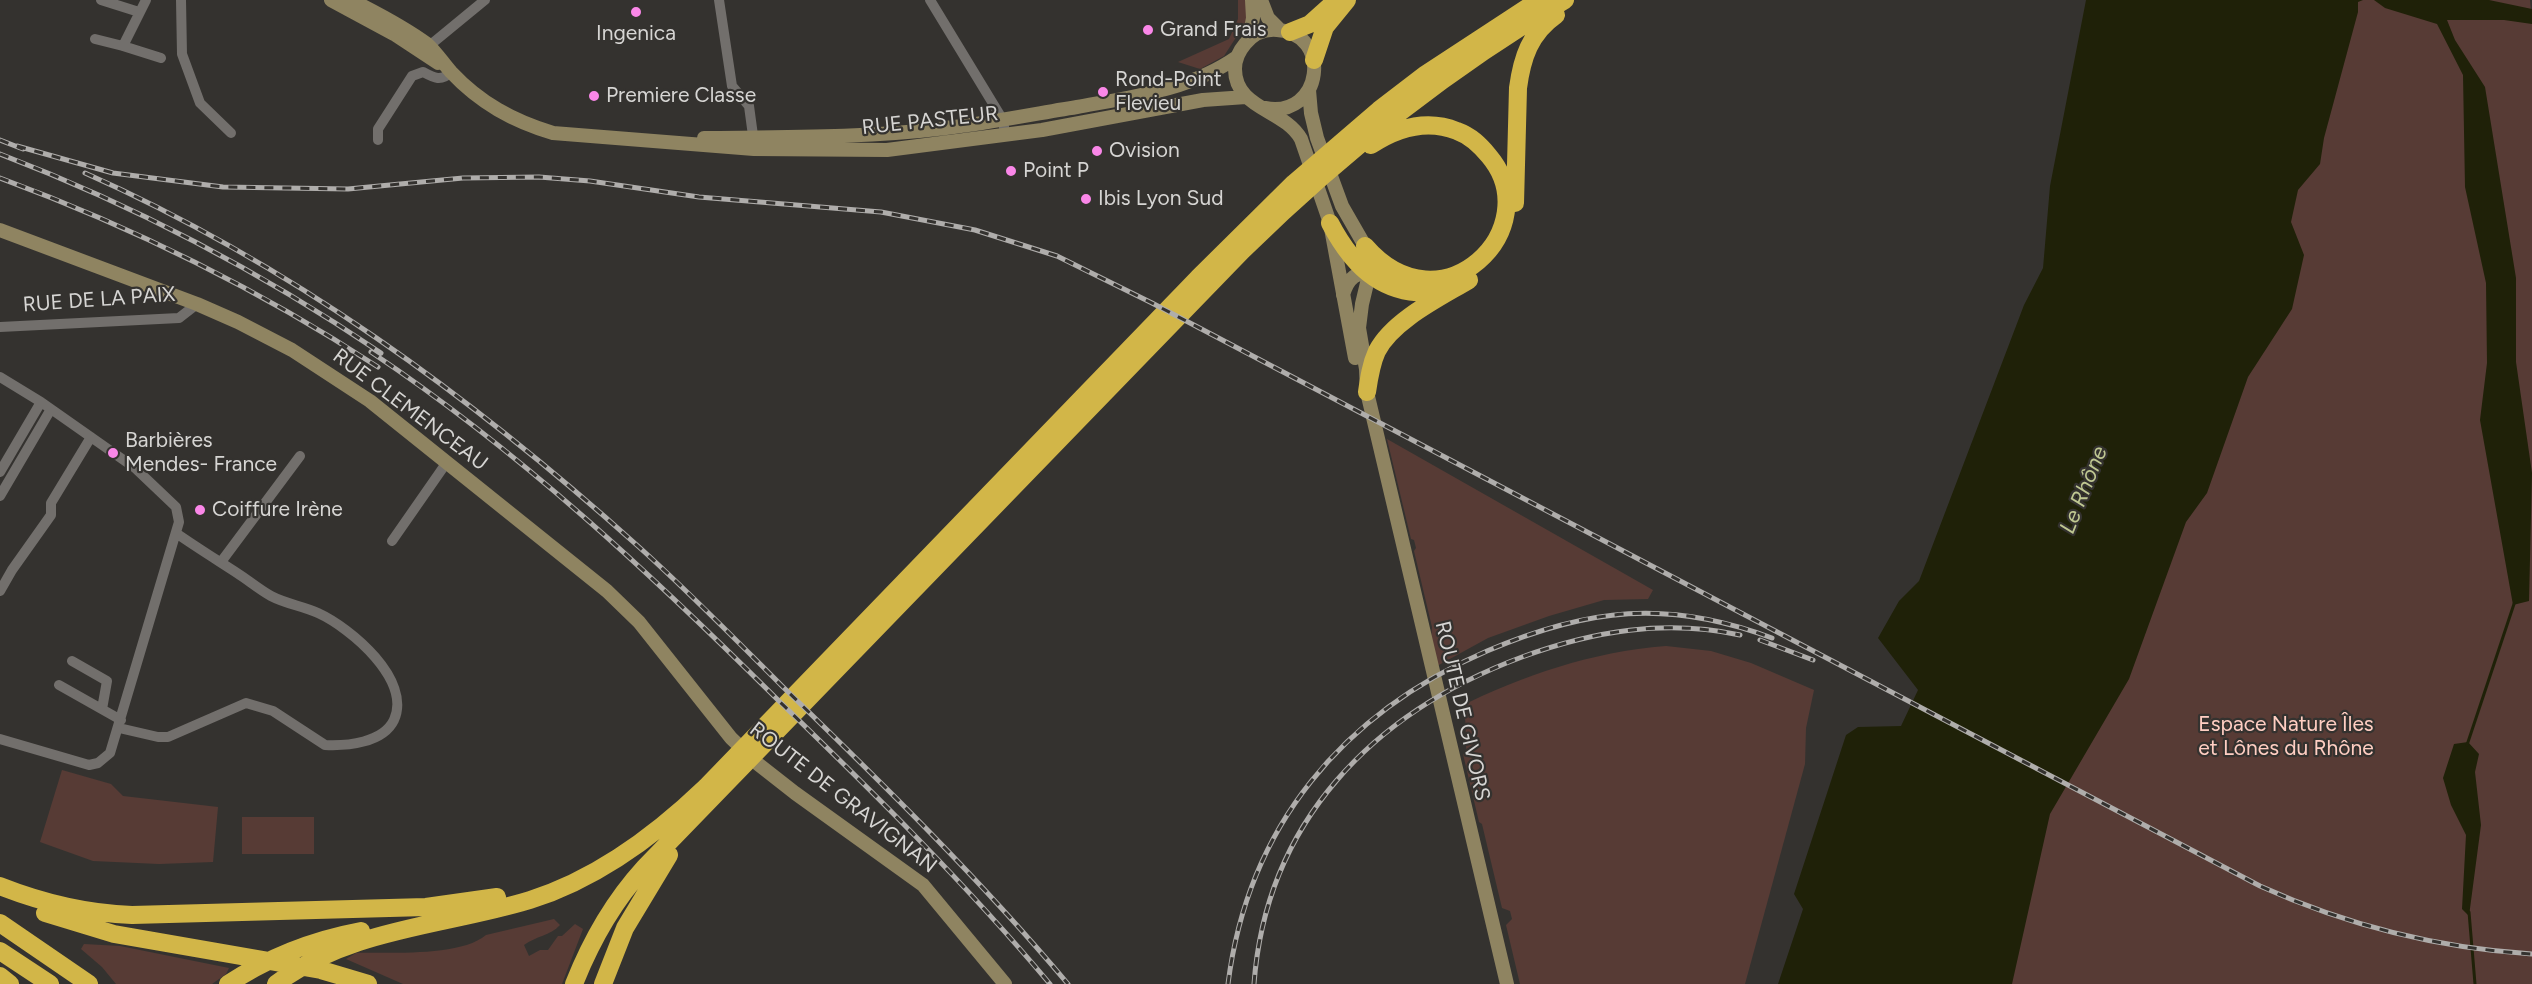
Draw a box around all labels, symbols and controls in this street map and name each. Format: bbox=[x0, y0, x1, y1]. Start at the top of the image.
marker: Ingenica bbox=[629, 5, 643, 19]
place label: Grand Frais bbox=[1160, 17, 1267, 43]
place label: Ingenica bbox=[596, 21, 676, 47]
marker: Grand Frais bbox=[1141, 23, 1155, 37]
place label: Rond-Point Flevieu bbox=[1115, 67, 1222, 117]
place label: Premiere Classe bbox=[606, 83, 756, 109]
marker: Rond-Point Flevieu bbox=[1096, 85, 1110, 99]
marker: Premiere Classe bbox=[587, 89, 601, 103]
street label: RUE PASTEUR bbox=[861, 101, 999, 141]
place label: Ovision bbox=[1109, 138, 1180, 164]
marker: Ovision bbox=[1090, 144, 1104, 158]
place label: Point P bbox=[1023, 158, 1089, 184]
marker: Point P bbox=[1004, 164, 1018, 178]
place label: Ibis Lyon Sud bbox=[1098, 186, 1223, 212]
marker: Ibis Lyon Sud bbox=[1079, 192, 1093, 206]
street label: RUE DE LA PAIX bbox=[22, 282, 176, 318]
street label: RUE CLEMENCEAU bbox=[328, 344, 492, 476]
place label: Barbières Mendes- France bbox=[125, 428, 277, 478]
water label: Le Rhône bbox=[2055, 442, 2113, 538]
marker: Barbières Mendes- France bbox=[106, 446, 120, 460]
place label: Coiffure Irène bbox=[212, 497, 343, 523]
marker: Coiffure Irène bbox=[193, 503, 207, 517]
street label: ROUTE DE GIVORS bbox=[1429, 619, 1495, 803]
park label: Espace Nature Îles et Lônes du Rhône bbox=[2198, 712, 2374, 762]
street label: ROUTE DE GRAVIGNAN bbox=[744, 717, 942, 879]

